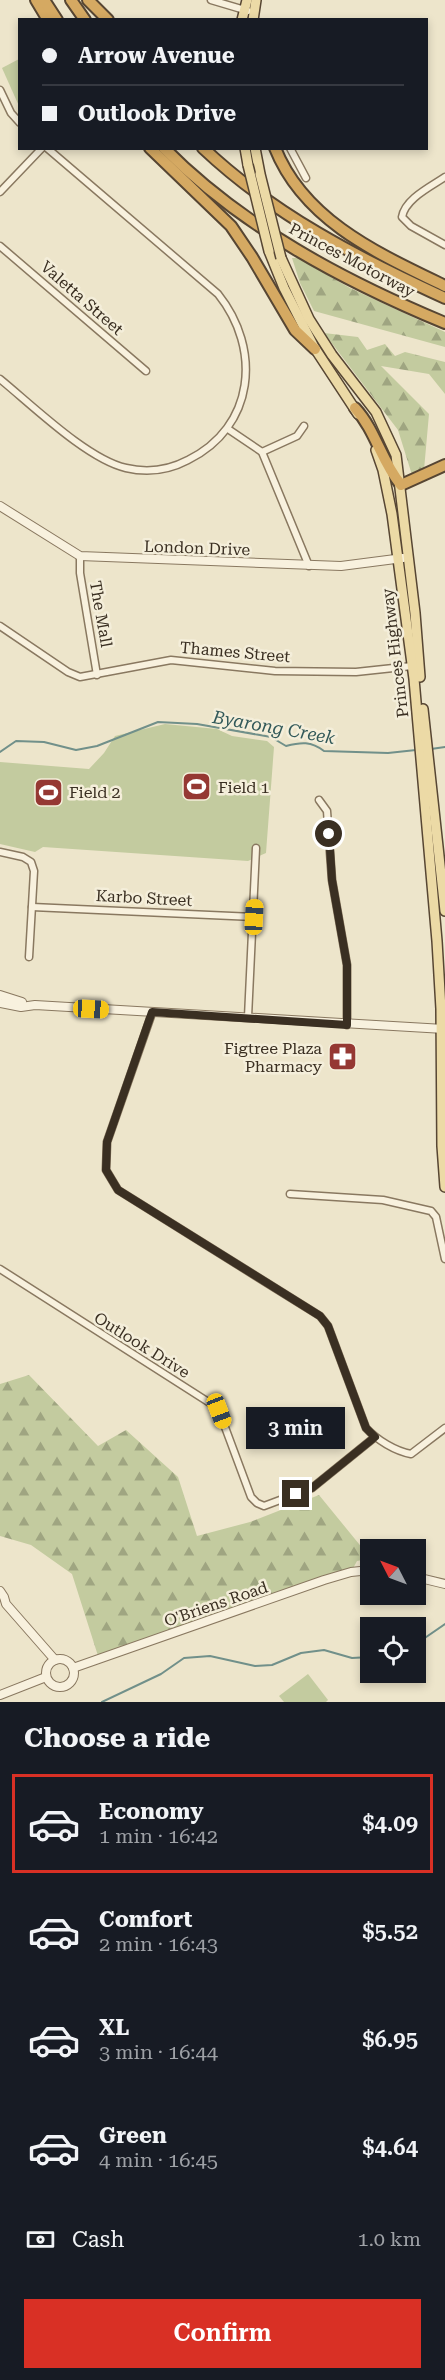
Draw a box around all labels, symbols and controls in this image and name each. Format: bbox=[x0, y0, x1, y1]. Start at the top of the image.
text: Arrow Avenue bbox=[78, 43, 235, 68]
text: Outlook Drive bbox=[78, 101, 236, 126]
street label: Princes Motorway bbox=[286, 219, 419, 301]
street label: Valetta Street bbox=[37, 257, 127, 339]
street label: London Drive bbox=[144, 537, 251, 559]
street label: The Mall bbox=[86, 579, 116, 649]
street label: Princes Highway bbox=[378, 587, 412, 719]
street label: Thames Street bbox=[179, 638, 291, 666]
water label: Byarong Creek bbox=[210, 706, 337, 748]
sports icon: Field 1 bbox=[181, 771, 213, 803]
sports icon: Field 2 bbox=[32, 776, 64, 808]
place label: Field 1 bbox=[218, 778, 270, 797]
place label: Field 2 bbox=[69, 783, 121, 802]
route start bbox=[315, 820, 342, 847]
street label: Karbo Street bbox=[95, 886, 193, 910]
car bbox=[244, 899, 264, 935]
car bbox=[73, 999, 109, 1019]
place label: Figtree Plaza Pharmacy bbox=[224, 1039, 323, 1076]
pharmacy icon: Figtree Plaza Pharmacy bbox=[327, 1041, 359, 1073]
street label: Outlook Drive bbox=[91, 1308, 194, 1382]
car bbox=[204, 1391, 234, 1431]
callout: 3 min bbox=[246, 1407, 346, 1449]
text: 3 min bbox=[268, 1416, 323, 1440]
route end bbox=[282, 1480, 309, 1507]
north arrow bbox=[360, 1539, 426, 1605]
map controls bbox=[360, 1539, 426, 1683]
street label: O'Briens Road bbox=[162, 1577, 270, 1631]
button: locate bbox=[360, 1617, 426, 1683]
text: Choose a ride bbox=[24, 1722, 210, 1754]
icon: car bbox=[27, 1797, 81, 1851]
text: Economy bbox=[99, 1799, 203, 1824]
text: $4.09 bbox=[362, 1811, 418, 1836]
text: 1 min · 16:42 bbox=[99, 1824, 218, 1848]
icon: car bbox=[27, 1905, 81, 1959]
text: Comfort bbox=[99, 1907, 192, 1932]
text: $5.52 bbox=[362, 1919, 418, 1944]
text: 2 min · 16:43 bbox=[99, 1932, 218, 1956]
icon: car bbox=[27, 2013, 81, 2067]
text: XL bbox=[99, 2015, 129, 2040]
text: $6.95 bbox=[362, 2027, 418, 2052]
text: 3 min · 16:44 bbox=[99, 2040, 218, 2064]
icon: car bbox=[27, 2121, 81, 2175]
text: Green bbox=[99, 2123, 167, 2148]
text: $4.64 bbox=[362, 2135, 418, 2160]
text: 4 min · 16:45 bbox=[99, 2148, 218, 2172]
icon: cash bbox=[24, 2223, 57, 2256]
text: Cash bbox=[72, 2227, 124, 2252]
text: 1.0 km bbox=[357, 2227, 421, 2251]
button: Confirm bbox=[24, 2299, 421, 2368]

